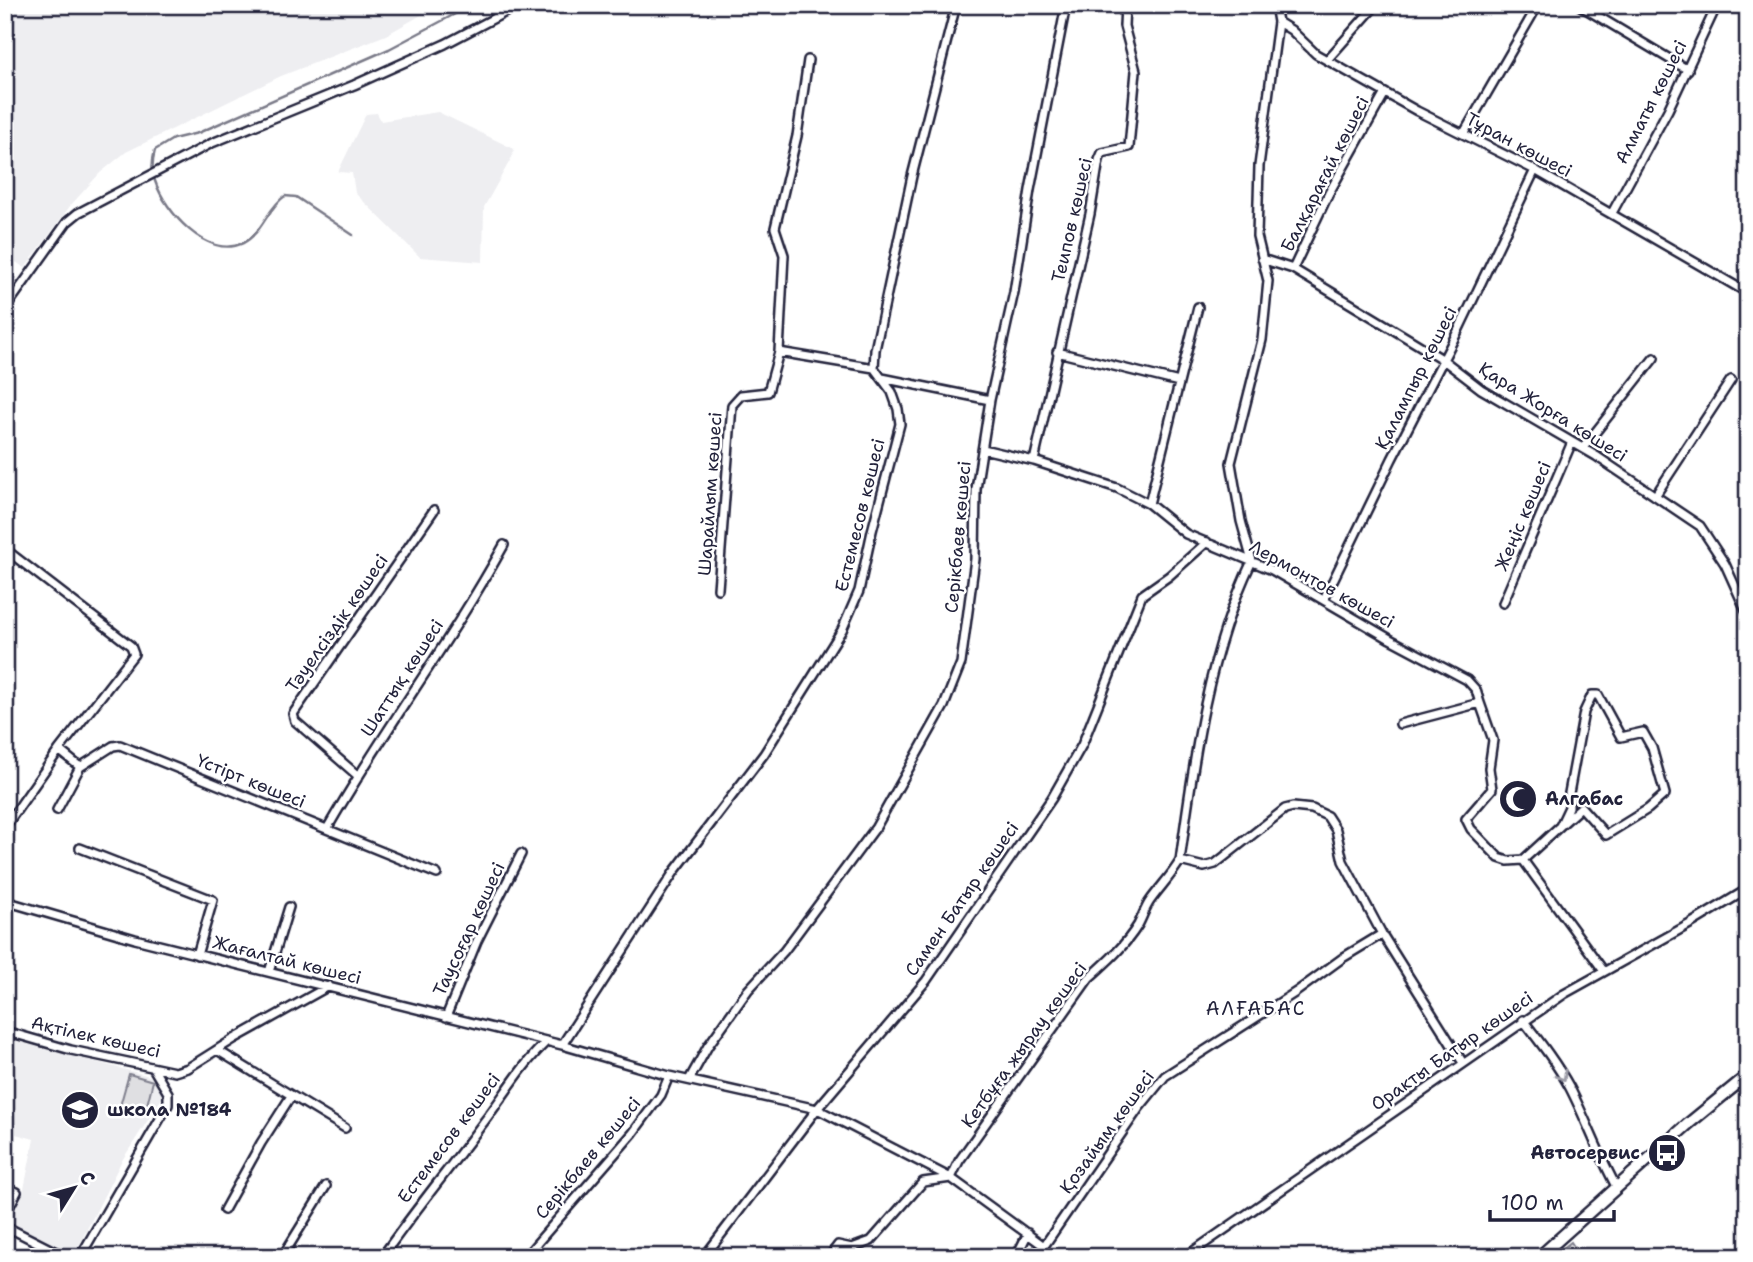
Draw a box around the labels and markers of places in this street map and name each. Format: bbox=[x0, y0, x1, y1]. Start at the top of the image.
mosque icon: Алгабас bbox=[1497, 778, 1539, 820]
place label: Алгабас bbox=[1545, 787, 1623, 811]
school or university icon: школа №184 bbox=[59, 1089, 101, 1131]
place label: школа №184 bbox=[107, 1098, 232, 1122]
bus stop icon: Автосервис bbox=[1646, 1132, 1688, 1174]
place label: Автосервис bbox=[1530, 1141, 1640, 1165]

